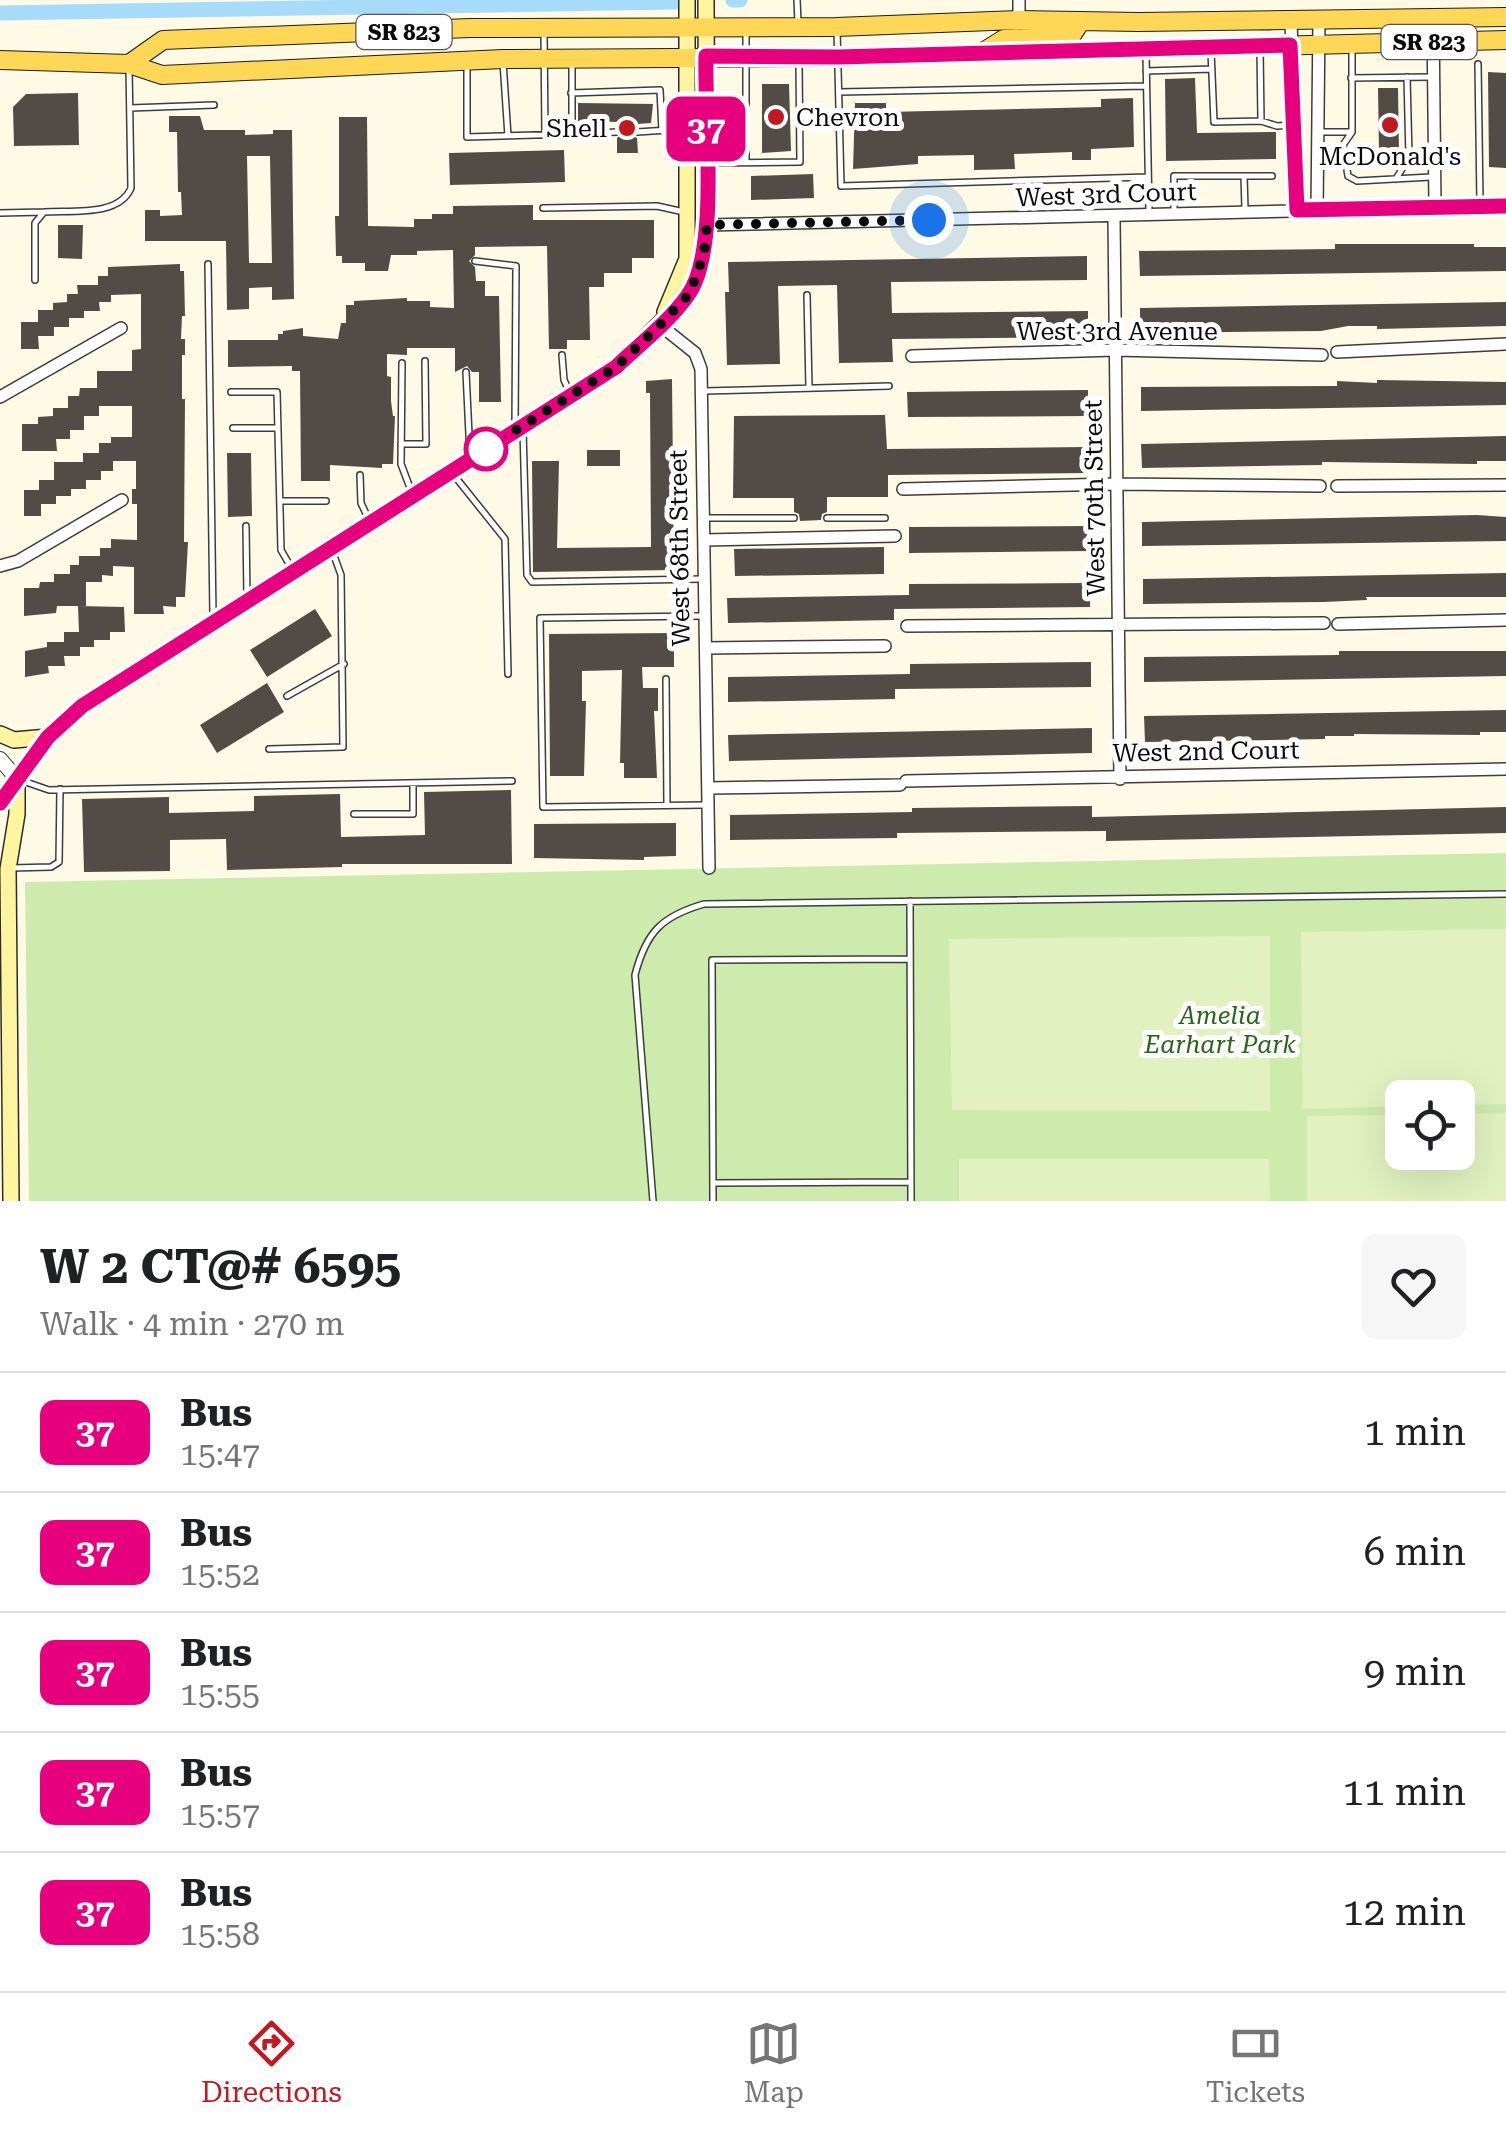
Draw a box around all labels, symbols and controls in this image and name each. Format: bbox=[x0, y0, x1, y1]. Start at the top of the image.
road number: SR 823 bbox=[356, 15, 452, 49]
road number: SR 823 bbox=[1382, 25, 1476, 59]
line badge: 37 bbox=[661, 96, 751, 162]
place label: Chevron bbox=[796, 103, 900, 132]
marker: Chevron bbox=[765, 106, 787, 128]
text: 37 bbox=[686, 109, 726, 150]
place label: Shell bbox=[546, 114, 607, 143]
marker: McDonald's bbox=[1379, 114, 1401, 136]
marker: Shell bbox=[616, 117, 638, 139]
place label: McDonald's bbox=[1319, 142, 1461, 171]
street label: West 3rd Court bbox=[1015, 177, 1197, 212]
your location bbox=[904, 195, 954, 245]
street label: West 3rd Avenue bbox=[1016, 317, 1218, 346]
street label: West 70th Street bbox=[1078, 399, 1111, 597]
unlabelled marker bbox=[465, 428, 507, 470]
street label: West 68th Street bbox=[663, 449, 696, 647]
street label: West 2nd Court bbox=[1112, 735, 1300, 768]
park label: Amelia Earhart Park bbox=[1143, 1001, 1296, 1059]
map controls bbox=[1385, 1080, 1475, 1170]
button: locate bbox=[1385, 1080, 1475, 1170]
button: heart bbox=[1361, 1234, 1466, 1339]
text: W 2 CT@# 6595 bbox=[40, 1239, 401, 1295]
text: Walk · 4 min · 270 m bbox=[40, 1305, 344, 1343]
text: Bus bbox=[180, 1391, 252, 1435]
text: 1 min bbox=[1364, 1410, 1466, 1454]
text: 37 bbox=[75, 1412, 115, 1453]
text: 15:47 bbox=[180, 1435, 260, 1473]
text: Bus bbox=[180, 1511, 252, 1555]
text: 6 min bbox=[1364, 1530, 1466, 1574]
text: 37 bbox=[75, 1532, 115, 1573]
text: 15:52 bbox=[180, 1555, 260, 1593]
text: Bus bbox=[180, 1631, 252, 1675]
text: 9 min bbox=[1364, 1650, 1466, 1694]
text: 37 bbox=[75, 1652, 115, 1693]
text: 15:55 bbox=[180, 1675, 260, 1713]
text: Bus bbox=[180, 1751, 252, 1795]
text: 11 min bbox=[1343, 1770, 1466, 1814]
text: 37 bbox=[75, 1772, 115, 1813]
text: 15:57 bbox=[180, 1795, 260, 1833]
text: Bus bbox=[180, 1871, 252, 1915]
text: 12 min bbox=[1343, 1890, 1466, 1934]
text: 37 bbox=[75, 1892, 115, 1933]
text: 15:58 bbox=[180, 1915, 260, 1953]
tab: Directions bbox=[201, 2016, 342, 2109]
tab: Map bbox=[744, 2016, 804, 2109]
tab: Tickets bbox=[1206, 2016, 1305, 2109]

